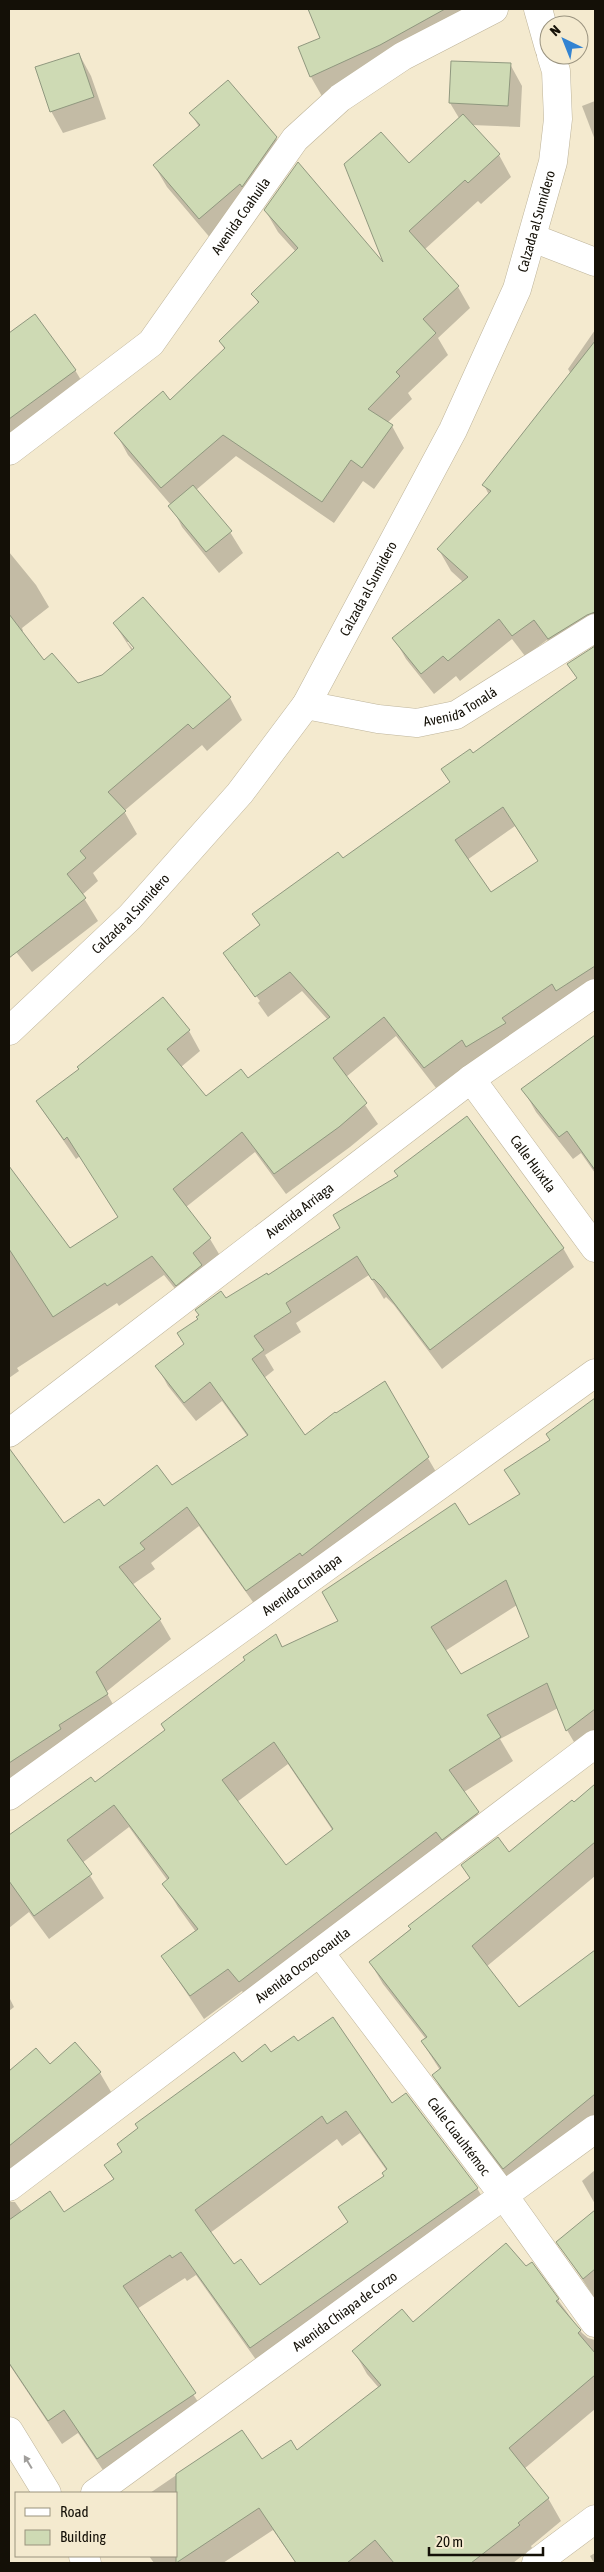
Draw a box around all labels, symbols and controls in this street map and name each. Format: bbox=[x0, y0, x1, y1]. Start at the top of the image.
north arrow bbox=[539, 15, 589, 65]
text: N bbox=[547, 22, 564, 39]
street label: Calzada al Sumidero bbox=[514, 169, 558, 274]
street label: Avenida Coahuila bbox=[208, 174, 273, 257]
street label: Calzada al Sumidero bbox=[336, 538, 400, 639]
street label: Avenida Tonalá bbox=[422, 684, 500, 729]
street label: Calzada al Sumidero bbox=[88, 870, 173, 957]
street label: Calle Huixtla bbox=[507, 1132, 559, 1195]
street label: Avenida Arriaga bbox=[262, 1179, 337, 1241]
street label: Avenida Cintalapa bbox=[259, 1551, 345, 1619]
street label: Avenida Ocozocoautla bbox=[252, 1924, 353, 2006]
street label: Calle Cuauhtémoc bbox=[424, 2094, 494, 2179]
street label: Avenida Chiapa de Corzo bbox=[289, 2268, 400, 2355]
one-way arrow bbox=[23, 2455, 32, 2468]
legend bbox=[15, 2492, 178, 2557]
text: Road bbox=[60, 2503, 89, 2520]
scale bar bbox=[429, 2524, 543, 2556]
text: Building bbox=[60, 2528, 106, 2545]
text: 20 m bbox=[436, 2533, 463, 2550]

